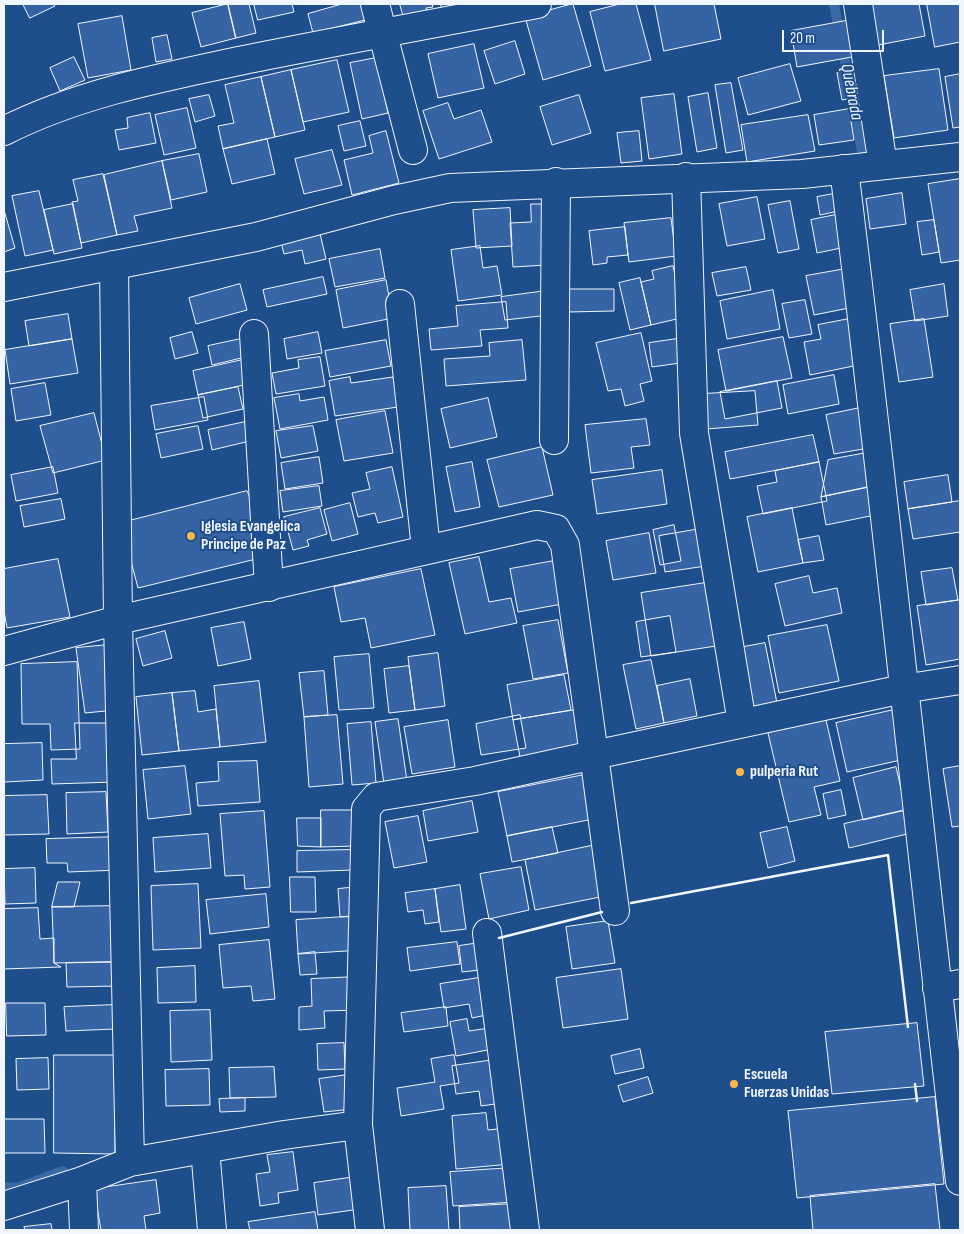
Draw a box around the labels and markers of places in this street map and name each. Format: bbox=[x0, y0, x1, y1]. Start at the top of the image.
place label: Iglesia Evangelica Principe de Paz bbox=[201, 517, 300, 555]
marker: Iglesia Evangelica Principe de Paz bbox=[185, 530, 197, 542]
place label: pulperia Rut bbox=[750, 762, 818, 782]
marker: pulperia Rut bbox=[734, 766, 746, 778]
place label: Escuela Fuerzas Unidas bbox=[744, 1065, 829, 1103]
marker: Escuela Fuerzas Unidas bbox=[728, 1078, 740, 1090]

